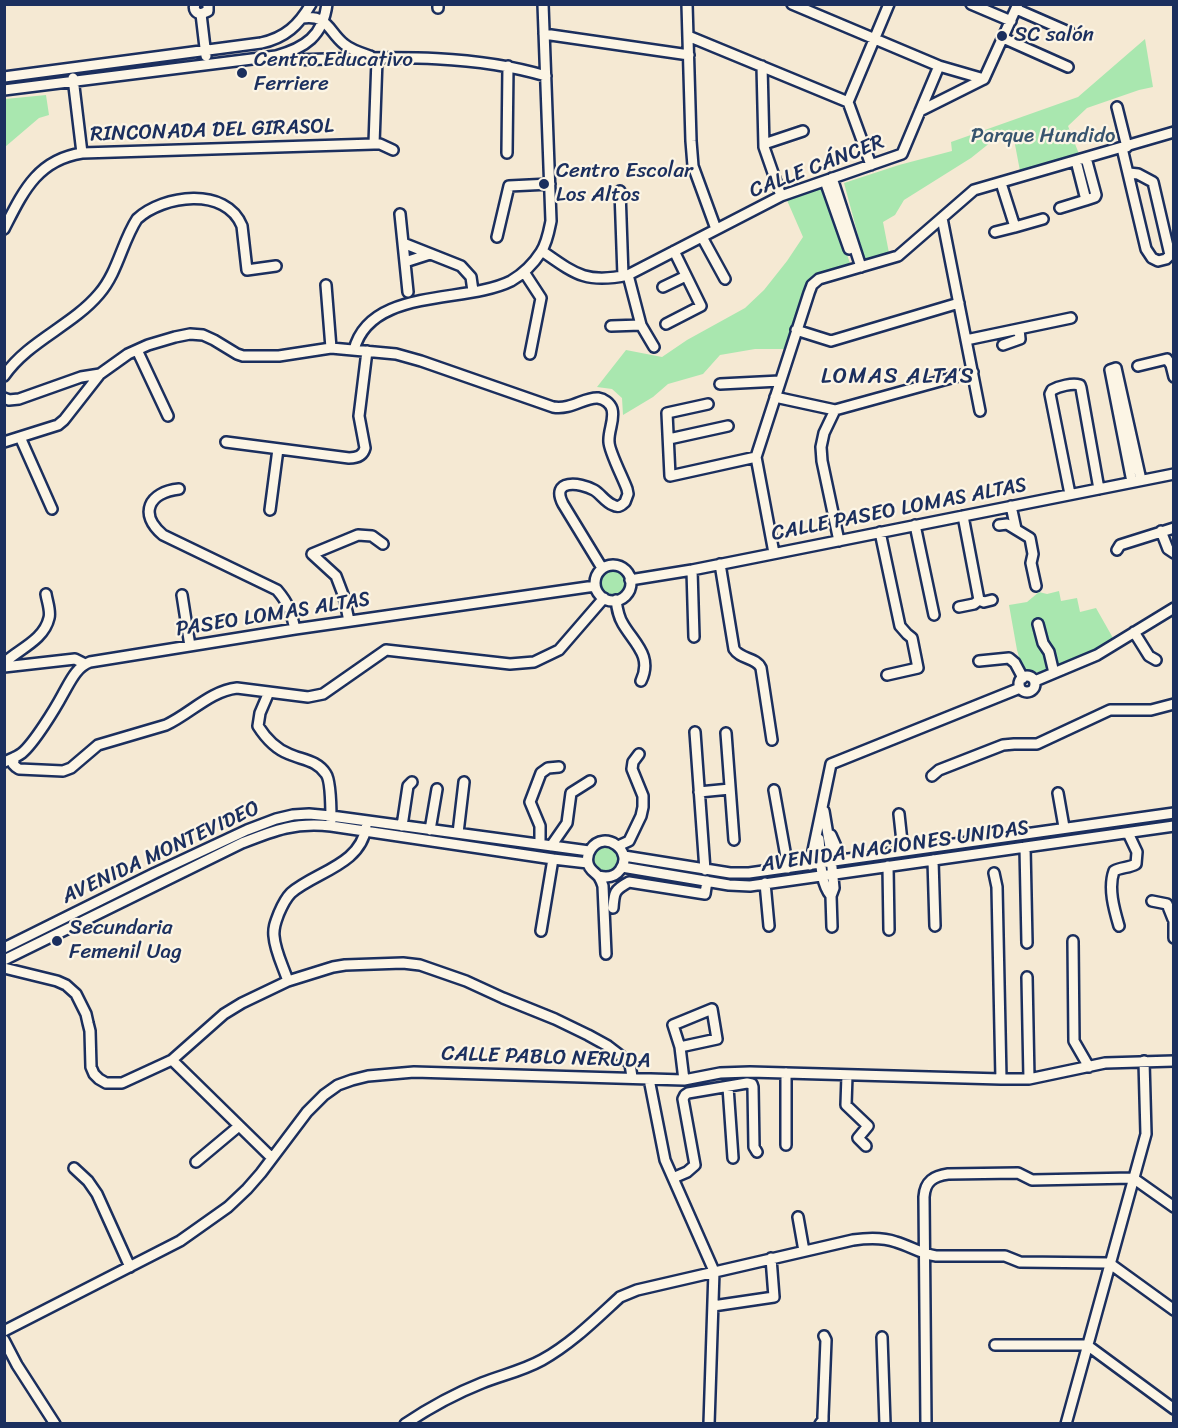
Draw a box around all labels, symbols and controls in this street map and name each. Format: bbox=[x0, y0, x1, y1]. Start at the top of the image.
place label: SC salón bbox=[1014, 23, 1094, 49]
marker: SC salón bbox=[995, 29, 1009, 43]
place label: Centro Educativo Ferriere bbox=[254, 48, 413, 98]
marker: Centro Educativo Ferriere bbox=[235, 66, 249, 80]
street label: RINCONADA DEL GIRASOL bbox=[90, 114, 334, 148]
park label: Parque Hundido bbox=[971, 124, 1115, 150]
street label: CALLE CÁNCER bbox=[746, 130, 888, 204]
place label: Centro Escolar Los Altos bbox=[556, 159, 693, 209]
marker: Centro Escolar Los Altos bbox=[537, 177, 551, 191]
district label: LOMAS ALTAS bbox=[823, 364, 973, 390]
street label: CALLE PASEO LOMAS ALTAS bbox=[769, 473, 1029, 547]
street label: PASEO LOMAS ALTAS bbox=[174, 587, 372, 643]
street label: AVENIDA MONTEVIDEO bbox=[58, 796, 264, 910]
street label: AVENIDA NACIONES UNIDAS bbox=[760, 816, 1030, 878]
place label: Secundaria Femenil Uag bbox=[69, 916, 182, 966]
marker: Secundaria Femenil Uag bbox=[50, 934, 64, 948]
street label: CALLE PABLO NERUDA bbox=[441, 1042, 651, 1074]

